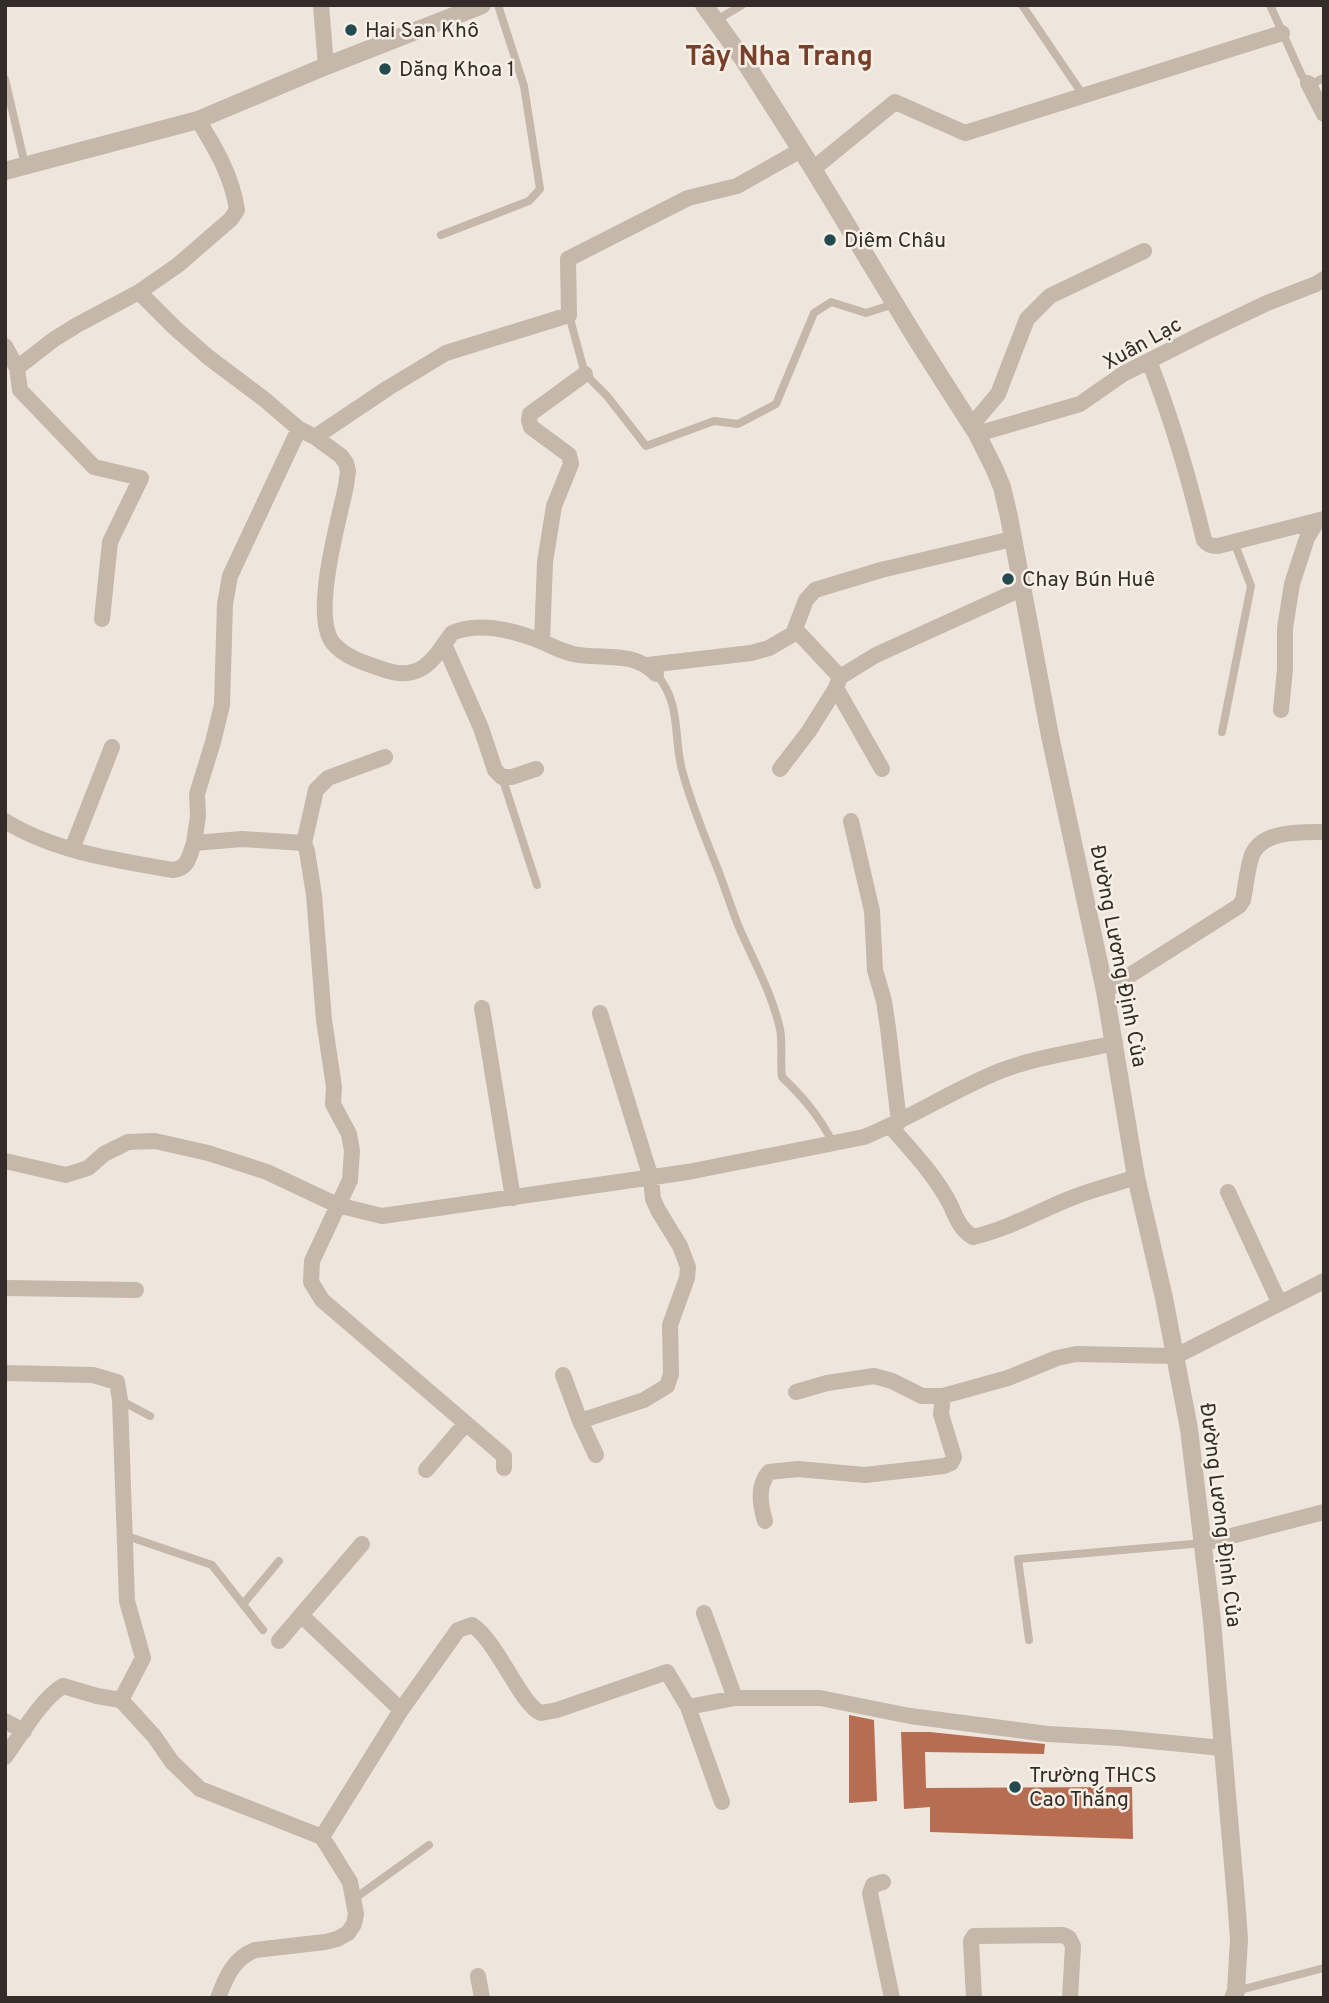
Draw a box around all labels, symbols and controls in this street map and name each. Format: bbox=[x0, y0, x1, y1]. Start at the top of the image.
place label: Hai San Khô bbox=[365, 18, 479, 45]
marker: Hai San Khô bbox=[343, 22, 359, 38]
district label: Tây Nha Trang bbox=[685, 40, 873, 76]
place label: Dăng Khoa 1 bbox=[399, 57, 515, 84]
marker: Dăng Khoa 1 bbox=[377, 61, 393, 77]
place label: Diêm Châu bbox=[844, 228, 946, 255]
marker: Diêm Châu bbox=[822, 232, 838, 248]
street label: Xuân Lạc bbox=[1099, 312, 1187, 377]
place label: Chay Bún Huê bbox=[1022, 567, 1155, 594]
marker: Chay Bún Huê bbox=[1000, 571, 1016, 587]
street label: Đường Lương Định Của bbox=[1083, 843, 1152, 1070]
street label: Đường Lương Định Của bbox=[1192, 1402, 1247, 1629]
place label: Trường THCS Cao Thắng bbox=[1029, 1763, 1157, 1814]
marker: Trường THCS Cao Thắng bbox=[1007, 1779, 1023, 1795]

